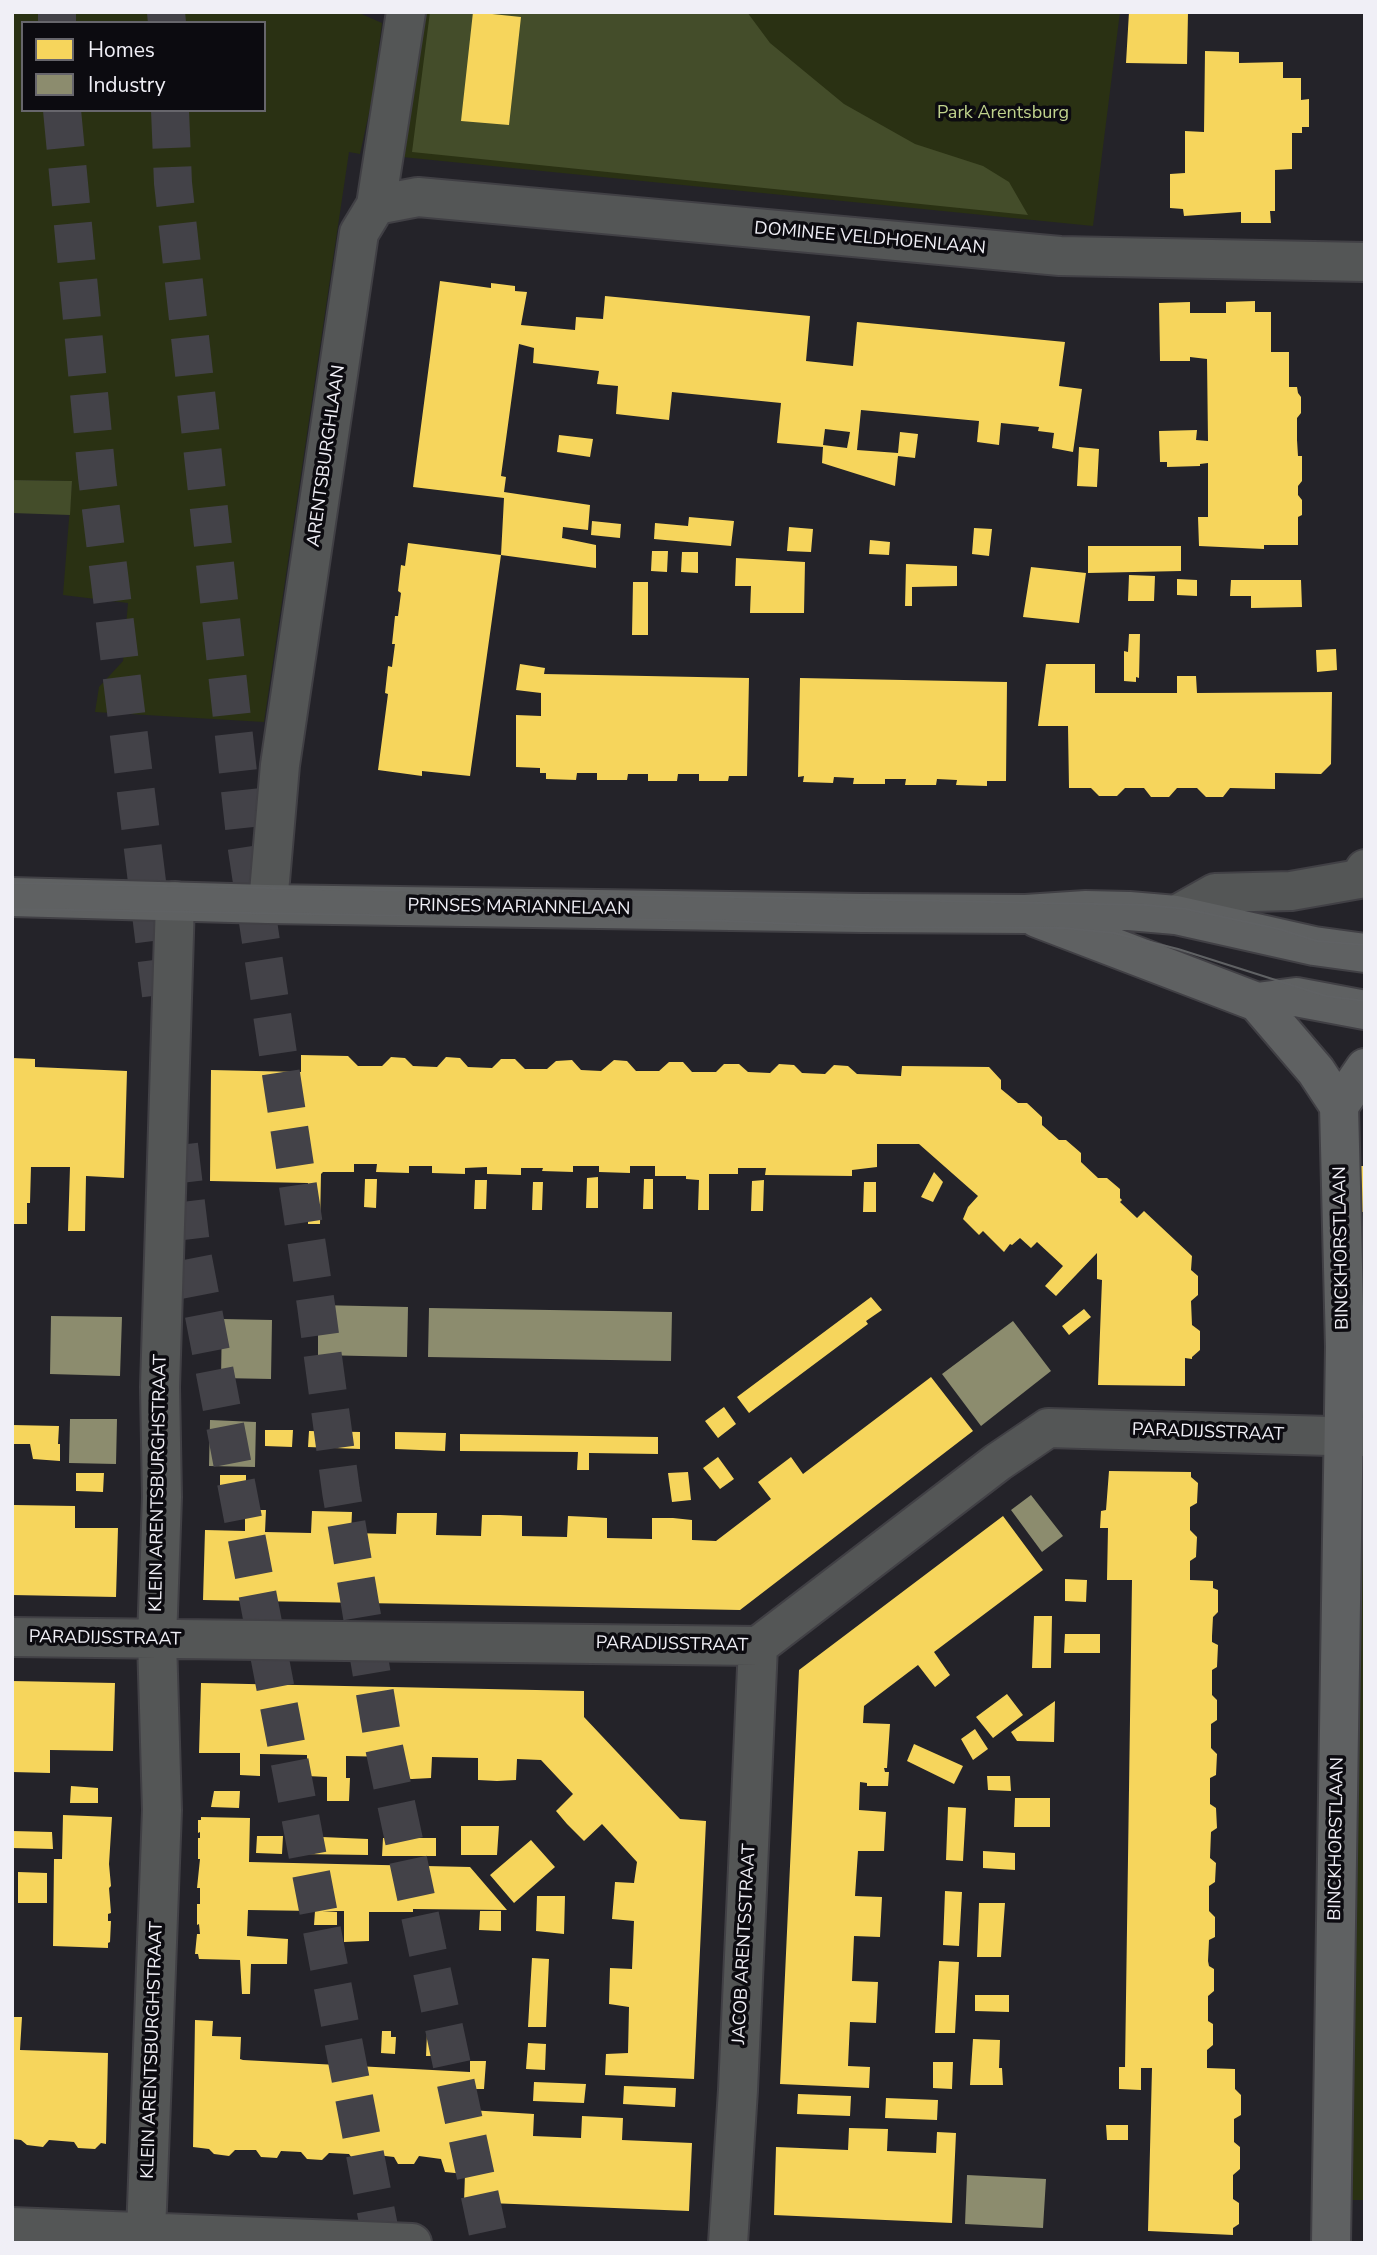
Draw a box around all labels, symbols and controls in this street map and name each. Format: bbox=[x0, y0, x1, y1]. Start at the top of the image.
legend bbox=[21, 21, 266, 112]
text: Homes bbox=[88, 36, 155, 64]
text: Industry bbox=[88, 71, 166, 99]
park label: Park Arentsburg bbox=[937, 103, 1069, 125]
street label: DOMINEE VELDHOENLAAN bbox=[753, 218, 987, 260]
street label: ARENTSBURGHLAAN bbox=[304, 364, 350, 548]
street label: PRINSES MARIANNELAAN bbox=[407, 895, 631, 921]
street label: BINCKHORSTLAAN bbox=[1330, 1166, 1354, 1330]
street label: KLEIN ARENTSBURGHSTRAAT bbox=[146, 1354, 172, 1612]
street label: PARADIJSSTRAAT bbox=[1132, 1420, 1284, 1446]
street label: PARADIJSSTRAAT bbox=[29, 1627, 181, 1651]
street label: PARADIJSSTRAAT bbox=[596, 1633, 748, 1657]
street label: BINCKHORSTLAAN bbox=[1325, 1757, 1349, 1921]
street label: JACOB ARENTSSTRAAT bbox=[729, 1843, 761, 2045]
street label: KLEIN ARENTSBURGHSTRAAT bbox=[138, 1921, 168, 2179]

